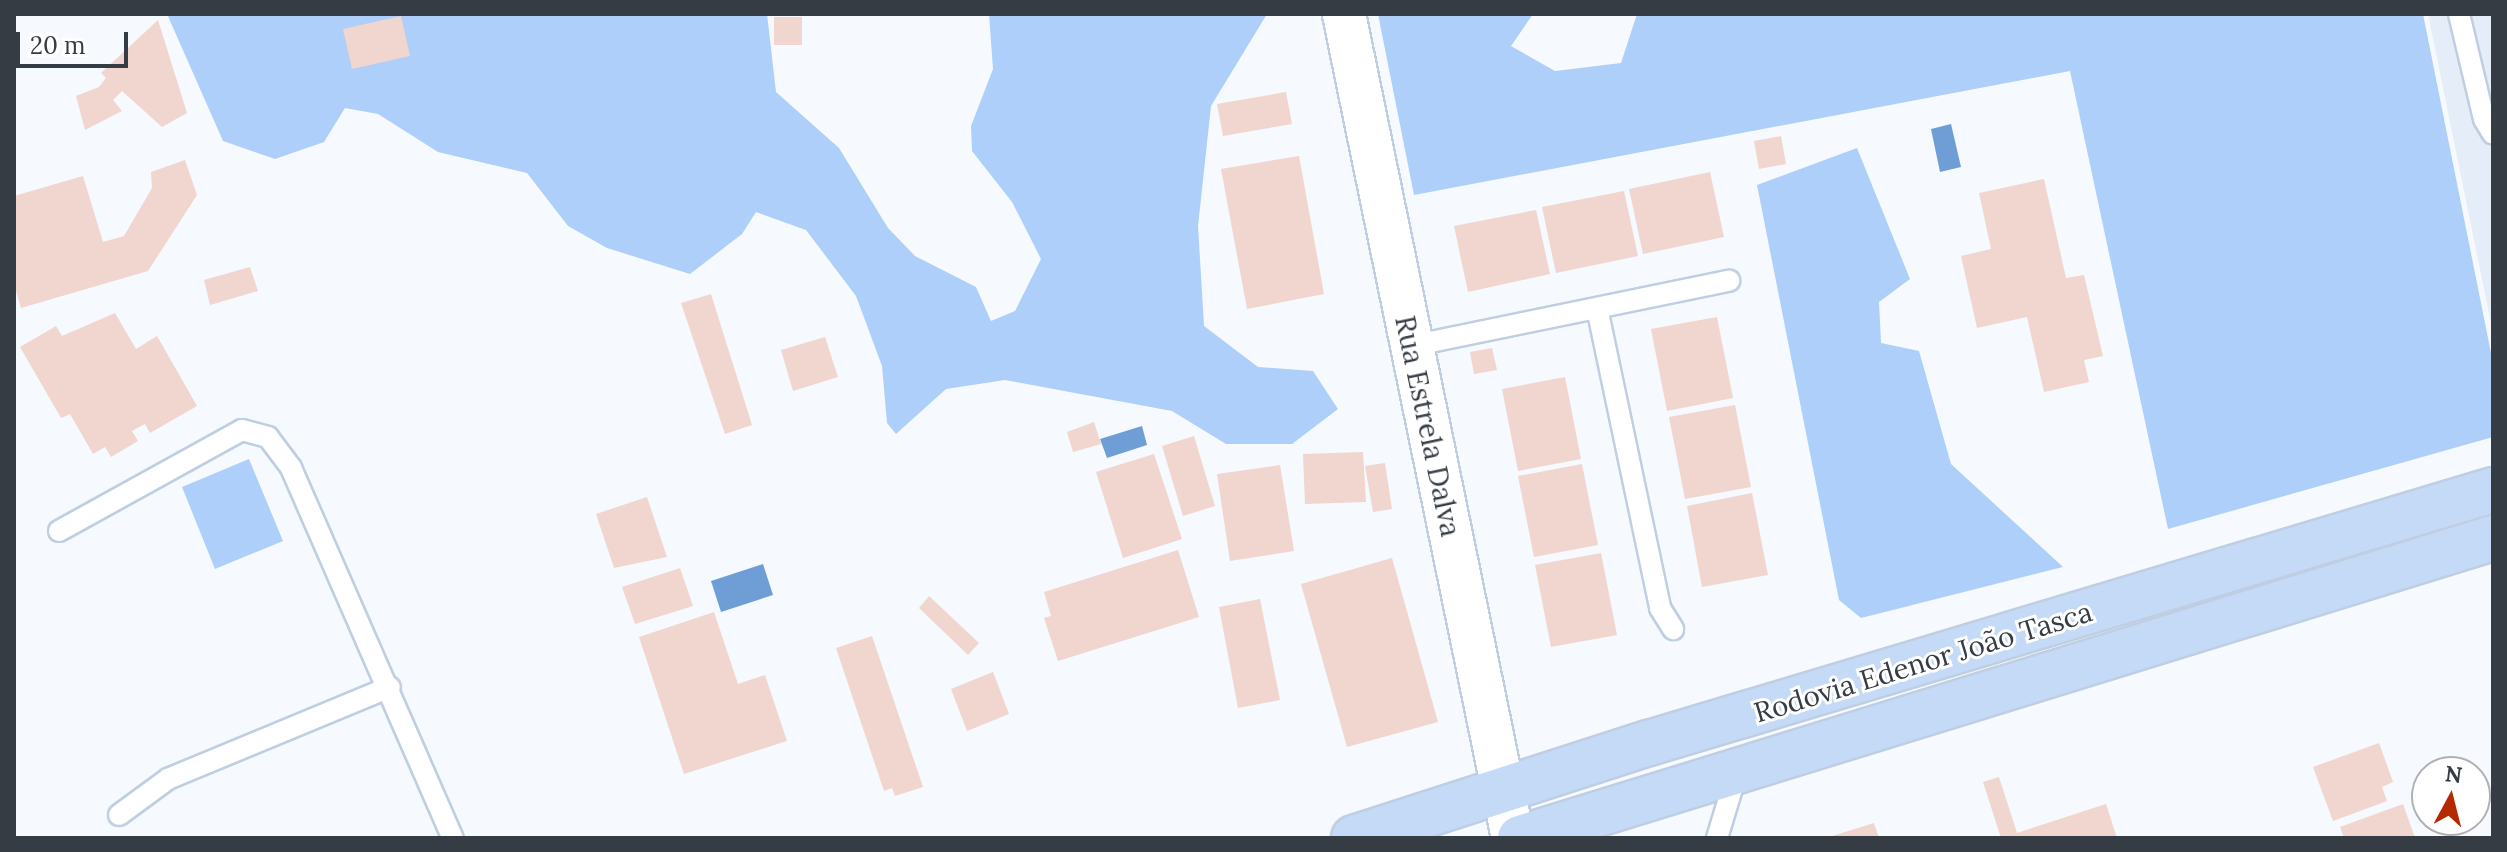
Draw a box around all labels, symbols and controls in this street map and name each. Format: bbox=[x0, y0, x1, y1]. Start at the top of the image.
scale bar bbox=[20, 16, 132, 66]
text: 20 m bbox=[30, 30, 86, 61]
street label: Rua Estrela Dalva bbox=[1388, 313, 1468, 539]
street label: Rodovia Edenor João Tasca bbox=[1750, 595, 2096, 729]
north arrow bbox=[2411, 756, 2491, 836]
text: N bbox=[2444, 759, 2464, 789]

